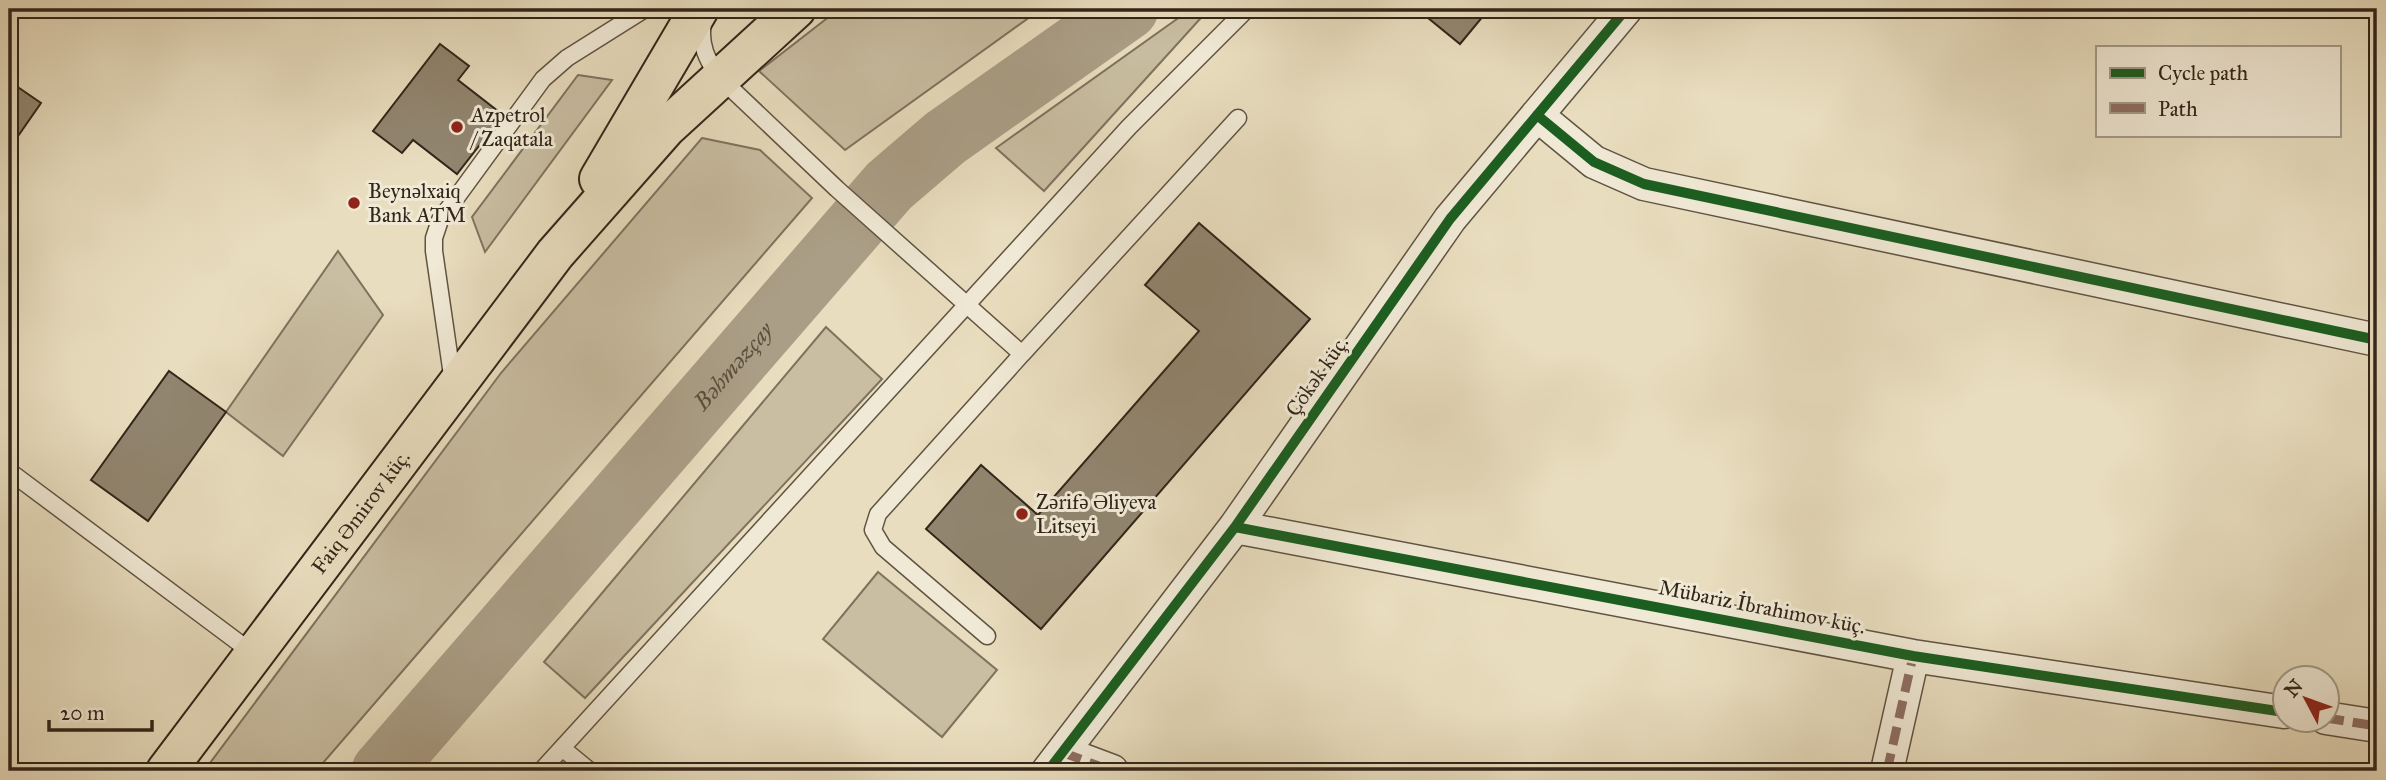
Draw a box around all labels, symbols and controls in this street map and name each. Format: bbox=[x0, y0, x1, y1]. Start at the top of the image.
legend bbox=[2096, 46, 2340, 136]
text: Cycle path bbox=[2158, 60, 2249, 86]
text: Path bbox=[2158, 96, 2198, 122]
place label: Azpetrol / Zaqatala bbox=[469, 102, 553, 152]
marker: Azpetrol / Zaqatala bbox=[449, 119, 465, 135]
place label: Beynəlxaiq Bank ATM bbox=[368, 178, 466, 228]
marker: Beynəlxaiq Bank ATM bbox=[346, 195, 362, 211]
water label: Bəhməzçay bbox=[687, 315, 780, 416]
street label: Çökək küç. bbox=[1280, 331, 1354, 421]
street label: Faiq Əmirov küç. bbox=[306, 445, 416, 579]
place label: Zərifə Əliyeva Litseyi bbox=[1036, 489, 1157, 539]
marker: Zərifə Əliyeva Litseyi bbox=[1014, 506, 1030, 522]
street label: Mübariz İbrahimov küç. bbox=[1657, 574, 1867, 640]
north arrow bbox=[2270, 664, 2340, 734]
text: N bbox=[2280, 675, 2308, 702]
scale bar bbox=[49, 689, 152, 733]
text: 20 m bbox=[60, 700, 105, 726]

